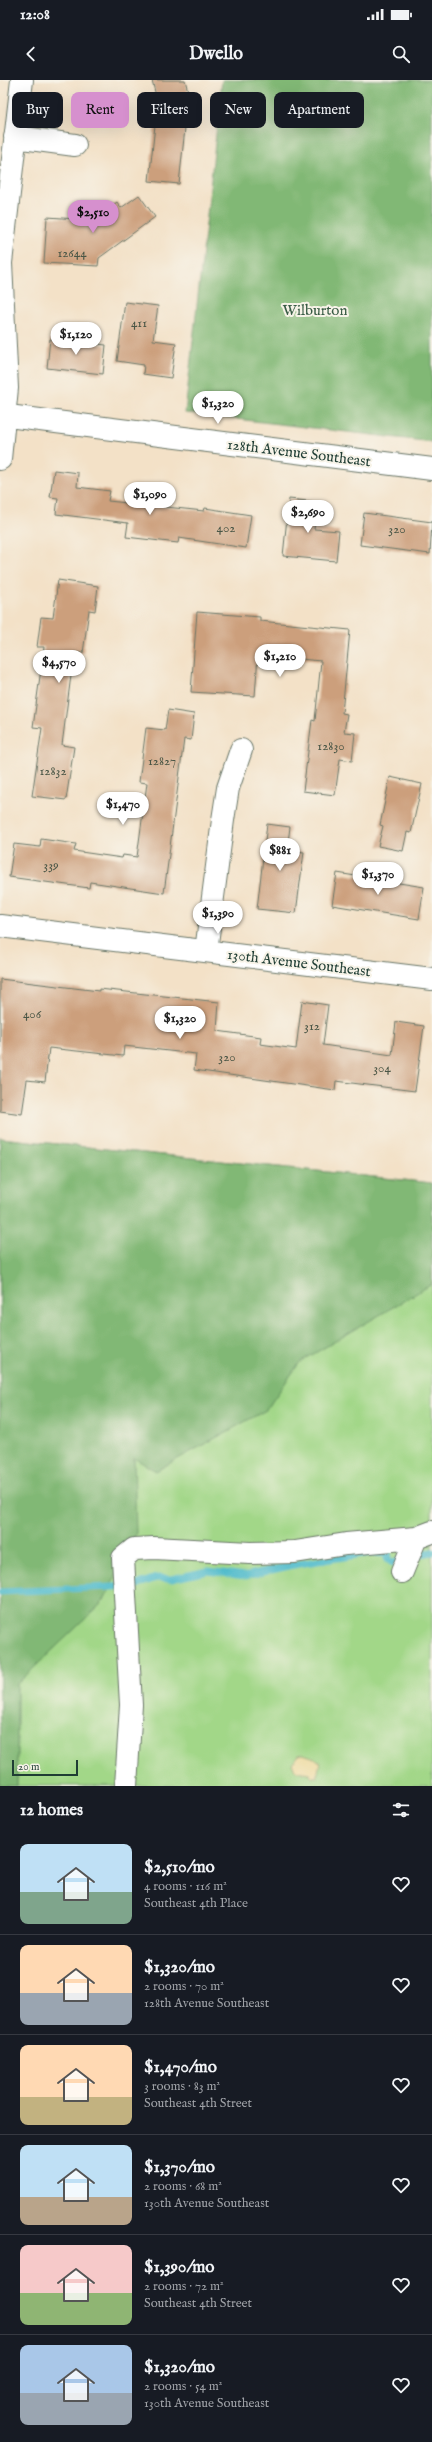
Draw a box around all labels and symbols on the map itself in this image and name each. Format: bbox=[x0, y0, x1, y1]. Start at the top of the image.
pin: $2,510 bbox=[60, 200, 126, 234]
house number: 12644 bbox=[57, 245, 87, 262]
park label: Wilburton bbox=[283, 301, 347, 320]
house number: 411 bbox=[131, 315, 147, 332]
pin: $1,120 bbox=[43, 322, 109, 356]
pin: $1,320 bbox=[185, 391, 251, 425]
street label: 128th Avenue Southeast bbox=[226, 435, 372, 471]
pin: $1,090 bbox=[117, 482, 183, 516]
pin: $2,690 bbox=[275, 500, 341, 534]
house number: 402 bbox=[217, 520, 235, 537]
house number: 320 bbox=[388, 521, 406, 538]
pin: $1,210 bbox=[247, 644, 313, 678]
pin: $4,570 bbox=[26, 650, 92, 684]
house number: 12830 bbox=[317, 738, 345, 755]
house number: 12827 bbox=[148, 753, 176, 770]
house number: 12832 bbox=[40, 763, 67, 780]
pin: $1,470 bbox=[90, 792, 156, 826]
pin: $881 bbox=[256, 838, 304, 872]
house number: 339 bbox=[43, 857, 59, 874]
pin: $1,370 bbox=[345, 862, 411, 896]
pin: $1,390 bbox=[185, 901, 251, 935]
street label: 130th Avenue Southeast bbox=[226, 945, 372, 981]
house number: 406 bbox=[23, 1006, 42, 1023]
pin: $1,320 bbox=[147, 1006, 213, 1040]
house number: 312 bbox=[304, 1018, 320, 1035]
house number: 320 bbox=[218, 1049, 236, 1066]
house number: 304 bbox=[373, 1060, 391, 1077]
scale bar bbox=[12, 1758, 78, 1777]

